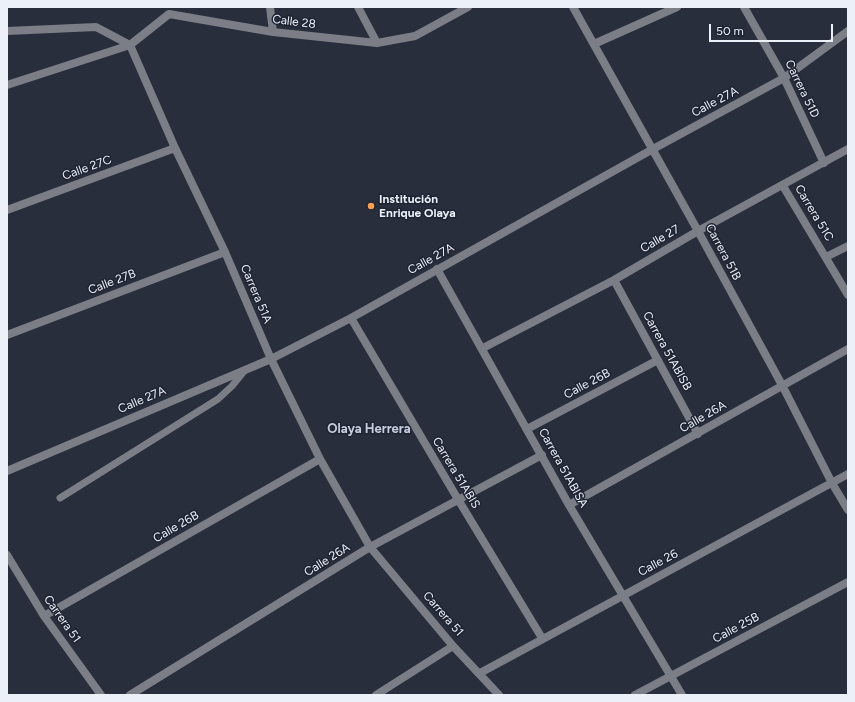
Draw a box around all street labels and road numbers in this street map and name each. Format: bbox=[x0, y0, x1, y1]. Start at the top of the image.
street label: Calle 28 bbox=[271, 12, 317, 32]
street label: Carrera 51D bbox=[782, 58, 822, 120]
street label: Calle 27A bbox=[689, 84, 741, 120]
street label: Calle 27C bbox=[60, 152, 114, 184]
street label: Carrera 51C bbox=[792, 182, 836, 244]
street label: Carrera 51B bbox=[702, 221, 744, 283]
street label: Calle 27 bbox=[638, 222, 682, 256]
street label: Calle 27A bbox=[405, 240, 457, 278]
street label: Carrera 51A bbox=[237, 262, 275, 326]
street label: Calle 27B bbox=[86, 266, 138, 298]
street label: Carrera 51ABISB bbox=[639, 309, 695, 393]
street label: Calle 26B bbox=[561, 366, 613, 402]
street label: Calle 27A bbox=[116, 383, 168, 417]
street label: Calle 26A bbox=[677, 398, 729, 436]
street label: Carrera 51ABISA bbox=[535, 426, 591, 510]
street label: Carrera 51ABIS bbox=[429, 435, 483, 511]
street label: Calle 26B bbox=[151, 508, 201, 546]
street label: Calle 26A bbox=[301, 540, 353, 580]
street label: Calle 26 bbox=[636, 547, 680, 579]
street label: Carrera 51 bbox=[420, 589, 466, 639]
street label: Carrera 51 bbox=[40, 593, 84, 645]
street label: Calle 25B bbox=[710, 610, 762, 646]

